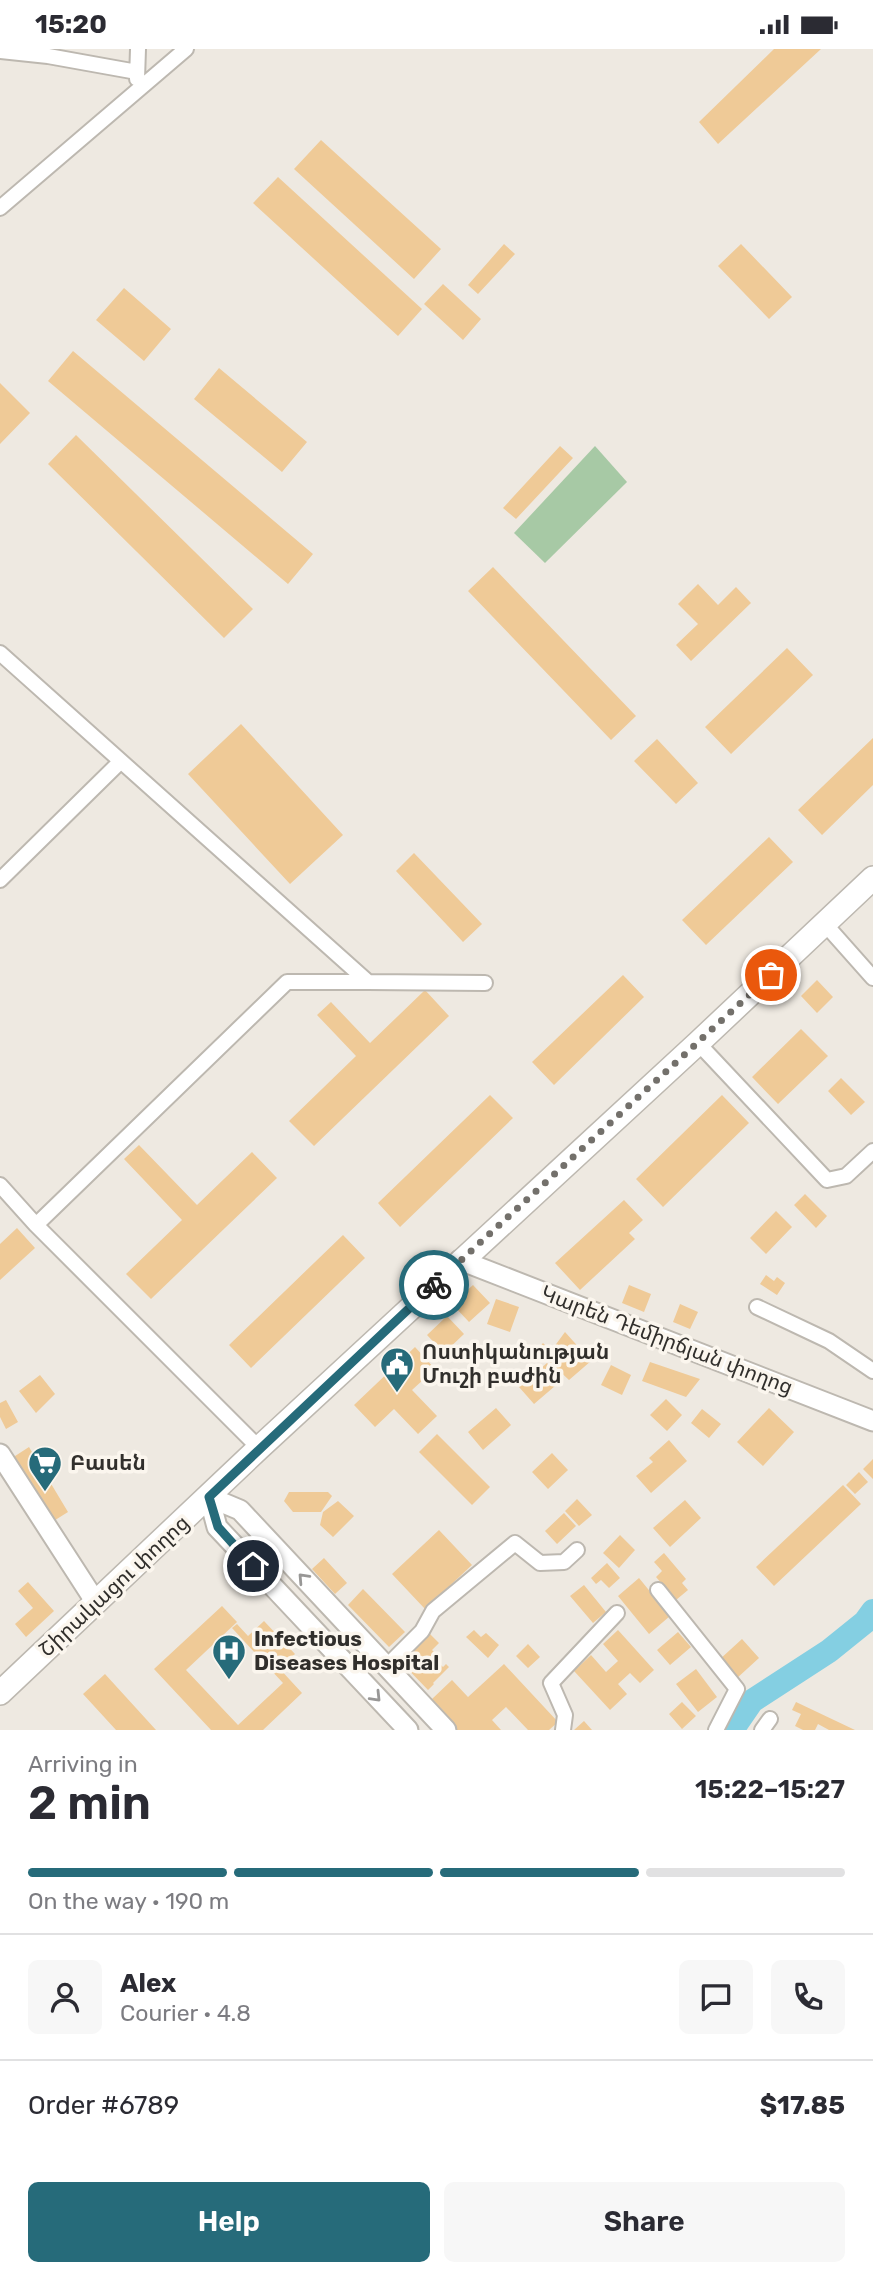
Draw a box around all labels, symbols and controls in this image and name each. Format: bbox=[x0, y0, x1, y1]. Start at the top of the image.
text: 15:20 bbox=[35, 9, 107, 40]
pin bbox=[741, 945, 801, 1005]
icon: bag bbox=[752, 956, 790, 994]
courier bbox=[399, 1250, 469, 1320]
icon: bike bbox=[415, 1266, 453, 1304]
street label: Կարեն Դեմիրճյան փողոց bbox=[538, 1280, 797, 1399]
place label: Ոստիկանության Մուշի բաժին bbox=[422, 1339, 609, 1388]
public building icon: Ոստիկանության Մուշի բաժին bbox=[378, 1345, 416, 1394]
supermarket icon: Բասեն bbox=[26, 1444, 64, 1493]
place label: Բասեն bbox=[70, 1450, 146, 1475]
street label: Շիրակացու փողոց bbox=[33, 1510, 194, 1662]
pin bbox=[223, 1536, 283, 1596]
icon: home bbox=[234, 1547, 272, 1585]
one-way arrow bbox=[299, 1573, 311, 1586]
place label: Infectious Diseases Hospital bbox=[254, 1626, 439, 1675]
hospital icon: Infectious Diseases Hospital bbox=[210, 1632, 248, 1681]
one-way arrow bbox=[368, 1689, 381, 1702]
text: Arriving in bbox=[28, 1750, 138, 1778]
text: 15:22–15:27 bbox=[695, 1774, 845, 1805]
text: 2 min bbox=[28, 1776, 151, 1831]
text: On the way · 190 m bbox=[28, 1887, 229, 1915]
button: person bbox=[28, 1960, 102, 2034]
button: chat bbox=[679, 1960, 753, 2034]
button: phone bbox=[771, 1960, 845, 2034]
text: Alex bbox=[120, 1968, 176, 1999]
text: Courier · 4.8 bbox=[120, 1999, 251, 2027]
text: Order #6789 bbox=[28, 2090, 179, 2121]
text: $17.85 bbox=[760, 2090, 845, 2121]
button: Help bbox=[28, 2182, 430, 2262]
button: Share bbox=[444, 2182, 845, 2262]

